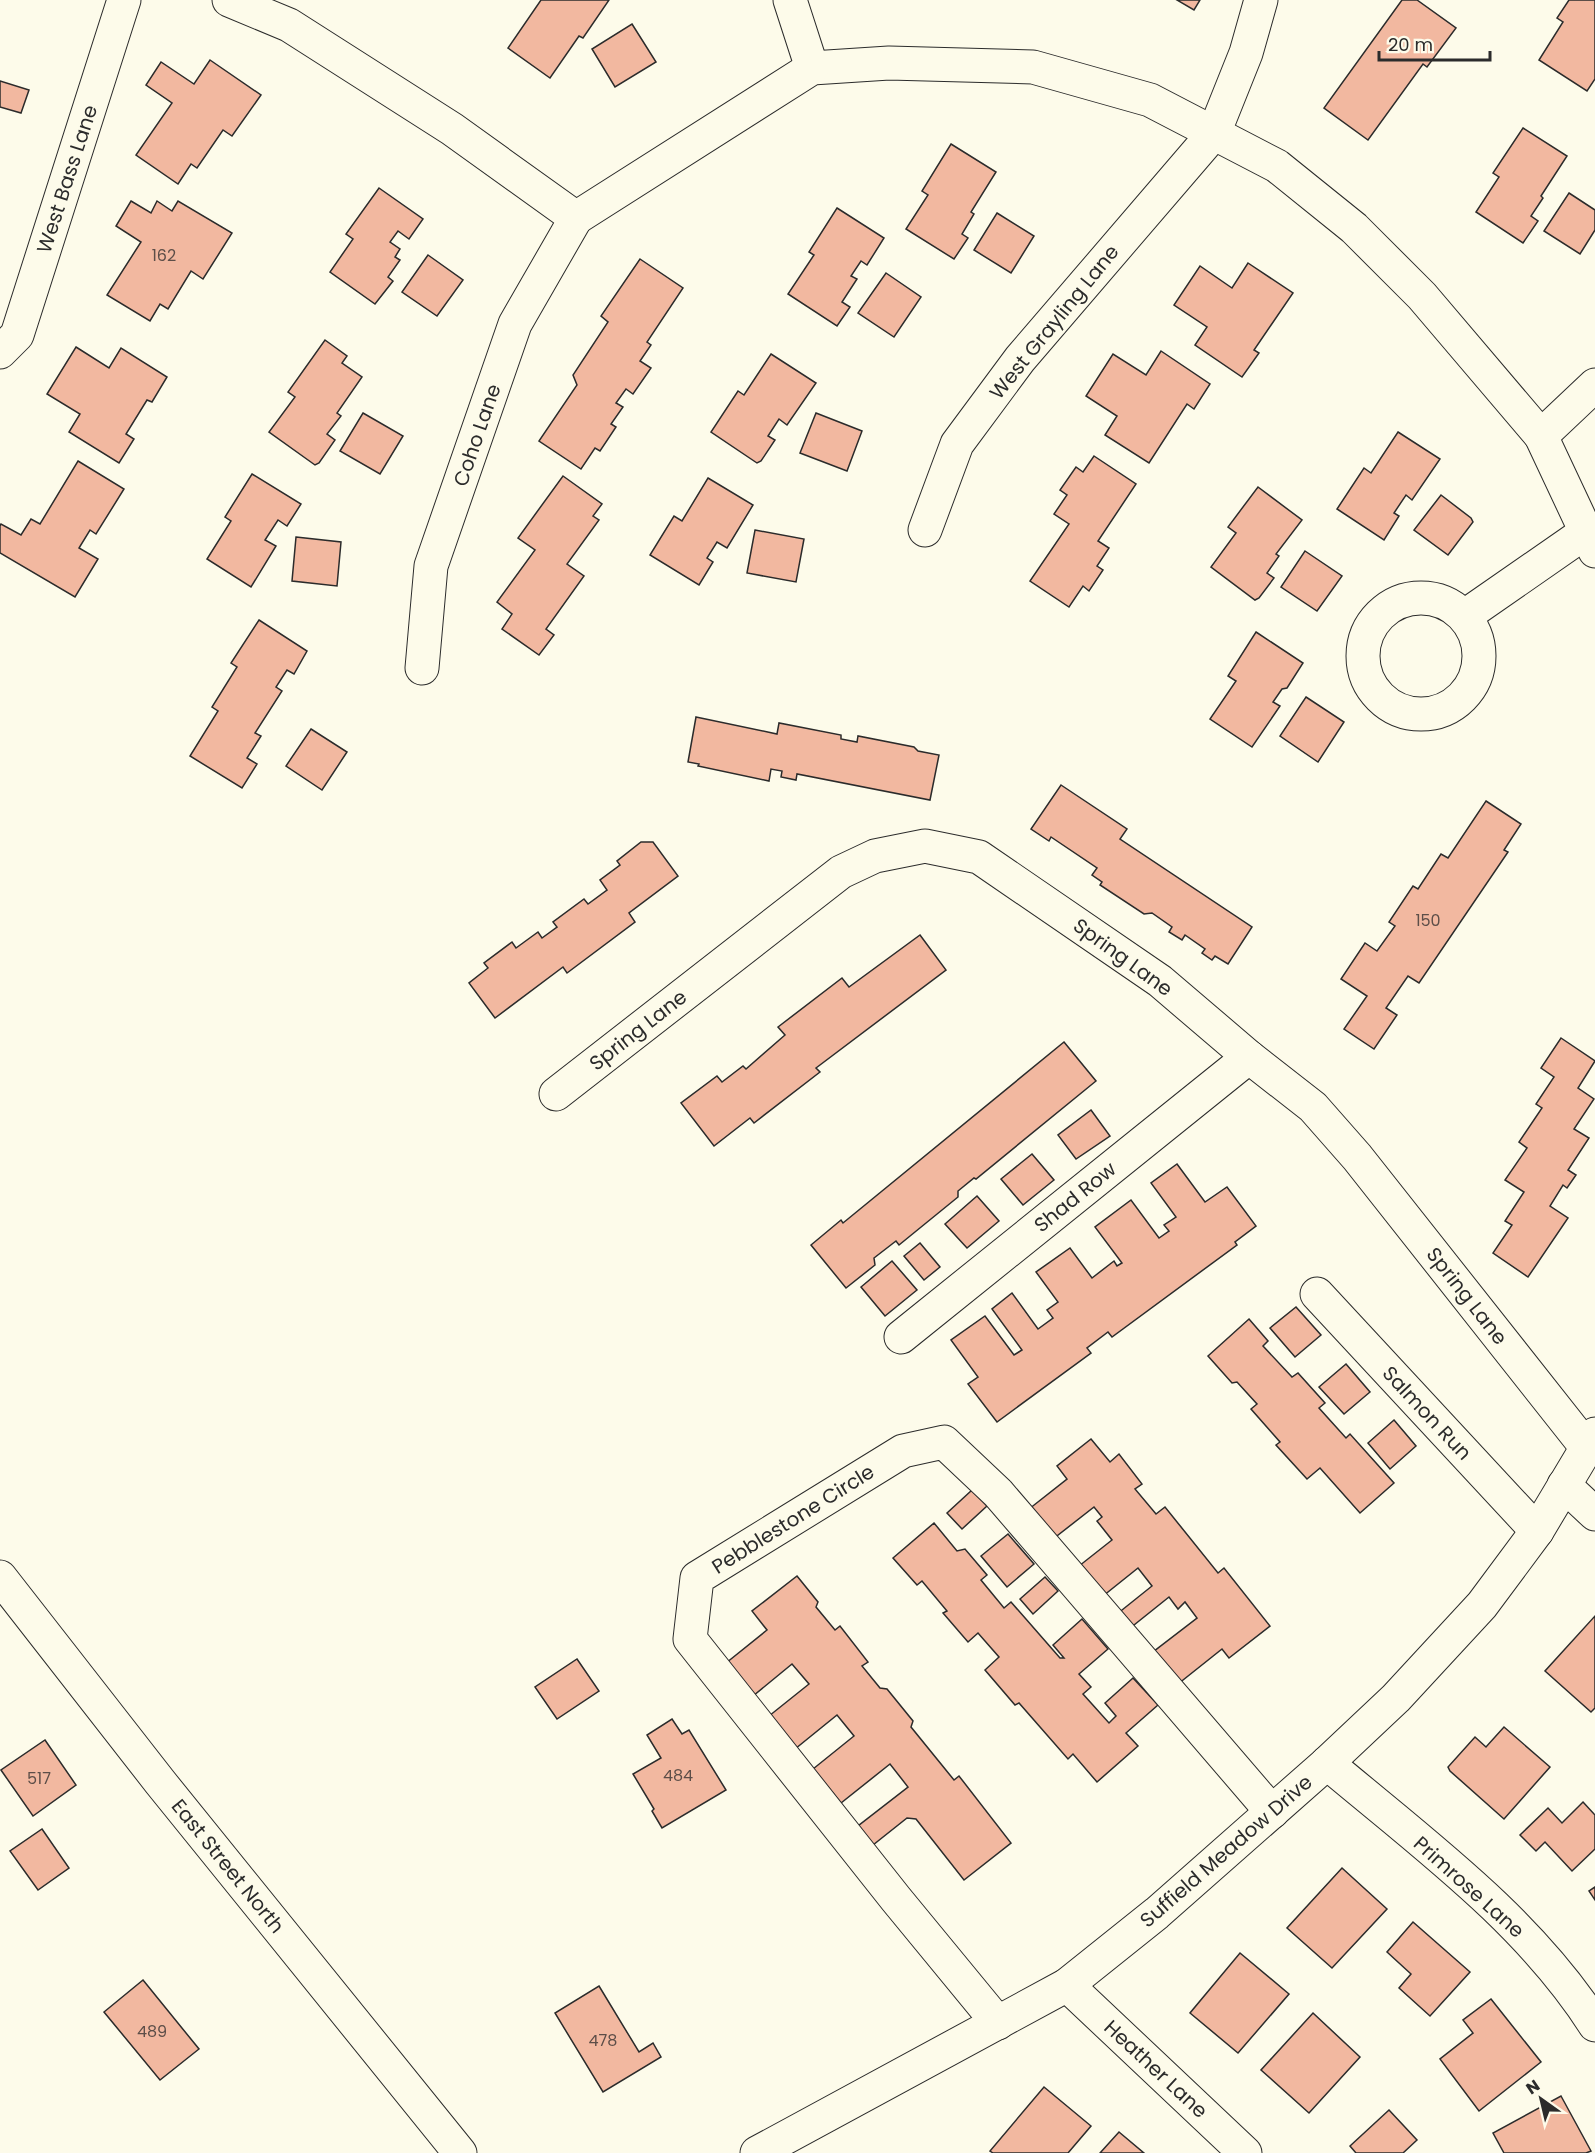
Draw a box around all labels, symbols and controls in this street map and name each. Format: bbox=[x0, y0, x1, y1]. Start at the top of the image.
scale bar bbox=[1379, 24, 1490, 62]
text: 20 m bbox=[1388, 32, 1433, 57]
street label: West Bass Lane bbox=[30, 101, 104, 257]
street label: West Grayling Lane bbox=[983, 239, 1125, 405]
house number: 162 bbox=[152, 244, 176, 267]
street label: Coho Lane bbox=[446, 380, 508, 490]
house number: 150 bbox=[1415, 909, 1441, 932]
street label: Spring Lane bbox=[1068, 911, 1178, 1003]
street label: Spring Lane bbox=[583, 983, 693, 1077]
street label: Shad Row bbox=[1028, 1155, 1122, 1239]
street label: Spring Lane bbox=[1420, 1241, 1514, 1351]
street label: Salmon Run bbox=[1376, 1360, 1478, 1466]
street label: Pebblestone Circle bbox=[706, 1458, 880, 1580]
house number: 484 bbox=[663, 1764, 693, 1787]
house number: 517 bbox=[27, 1767, 51, 1790]
street label: Suffield Meadow Drive bbox=[1134, 1768, 1318, 1934]
street label: East Street North bbox=[165, 1793, 291, 1939]
street label: Primrose Lane bbox=[1407, 1830, 1531, 1944]
street label: Heather Lane bbox=[1098, 2014, 1214, 2124]
house number: 489 bbox=[137, 2020, 167, 2043]
house number: 478 bbox=[589, 2029, 617, 2052]
north arrow bbox=[1511, 2069, 1571, 2129]
text: N bbox=[1521, 2074, 1544, 2100]

